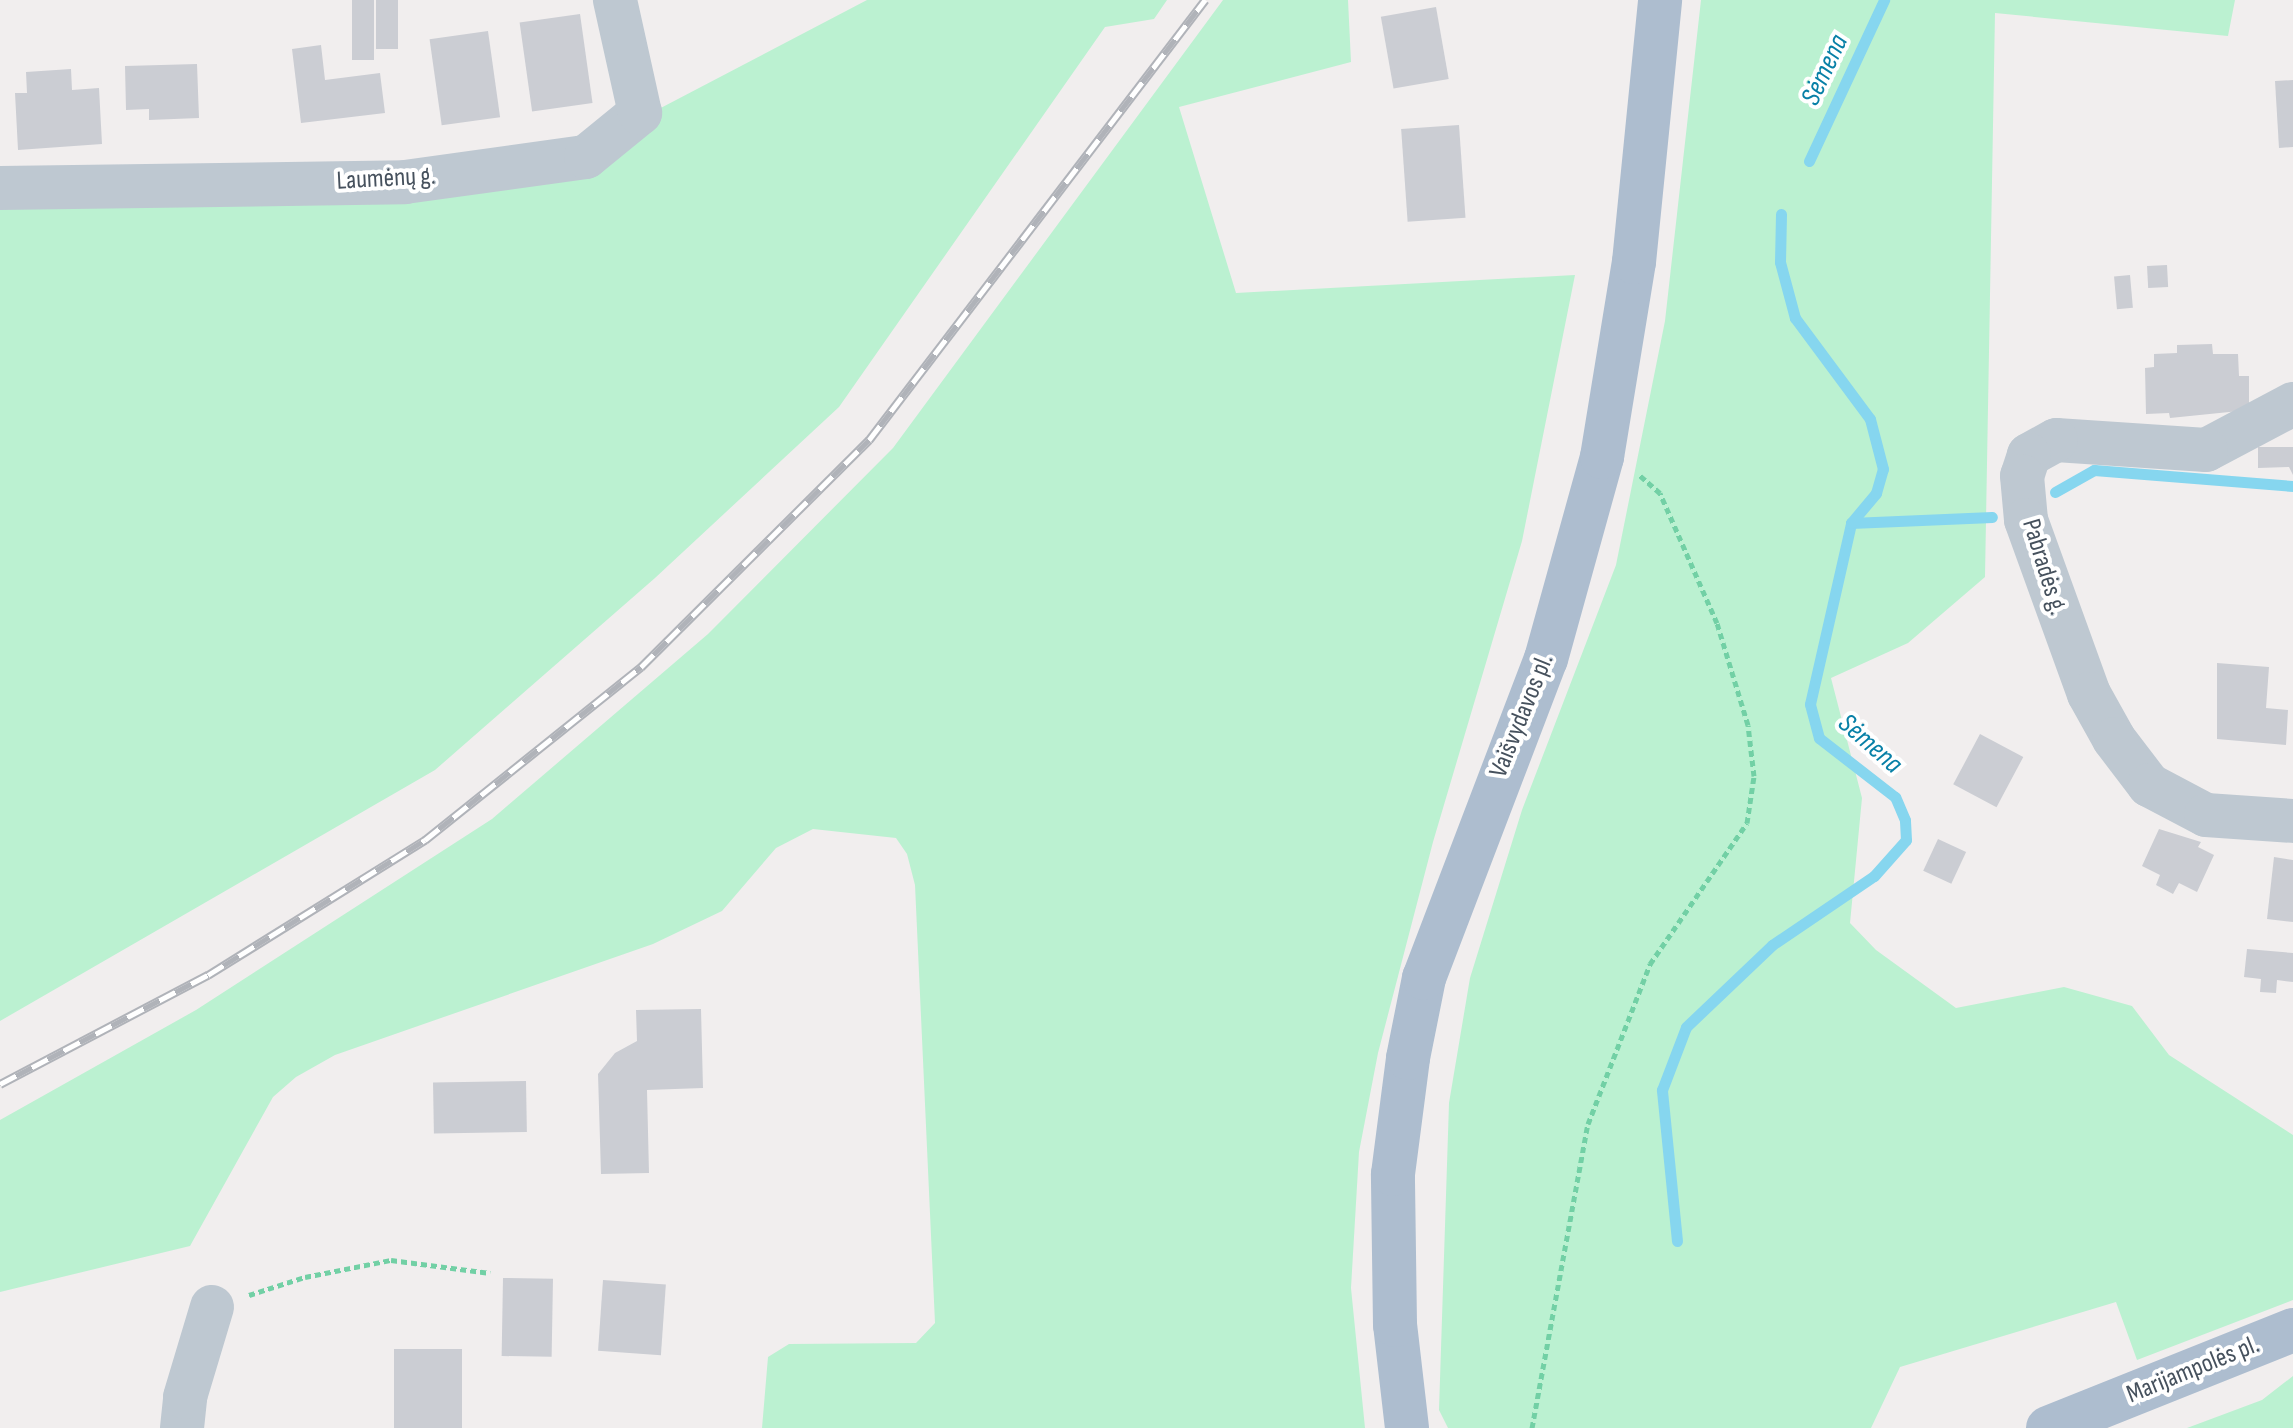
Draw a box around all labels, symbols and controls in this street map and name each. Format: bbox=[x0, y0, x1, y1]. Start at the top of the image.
water label: Sėmena bbox=[1794, 29, 1856, 111]
street label: Laumėnų g. bbox=[336, 161, 436, 197]
street label: Pabradės g. bbox=[2015, 515, 2073, 619]
street label: Vaišvydavos pl. bbox=[1483, 650, 1561, 782]
water label: Sėmena bbox=[1831, 707, 1909, 781]
street label: Marijampolės pl. bbox=[2122, 1329, 2264, 1411]

